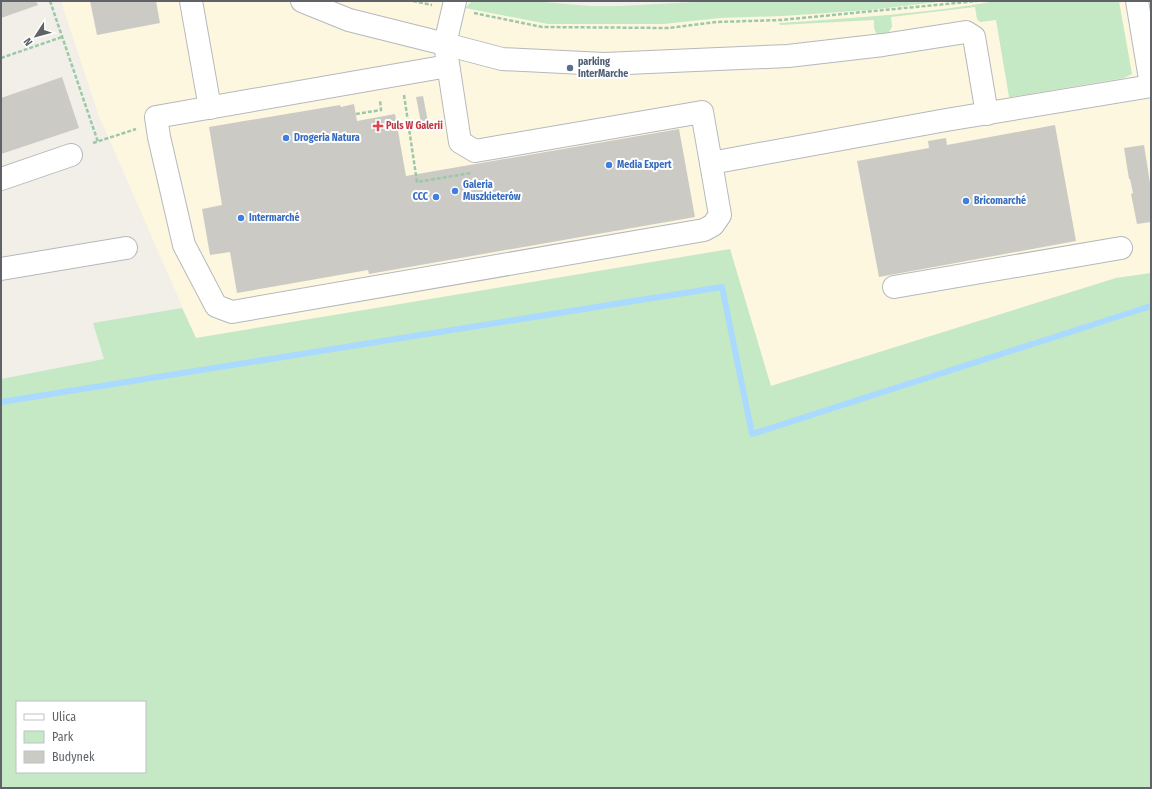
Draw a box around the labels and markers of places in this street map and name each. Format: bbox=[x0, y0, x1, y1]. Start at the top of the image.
place label: parking InterMarche bbox=[578, 56, 628, 80]
marker: parking InterMarche bbox=[565, 63, 575, 73]
place label: Puls W Galerii bbox=[386, 120, 443, 132]
marker: Puls W Galerii bbox=[373, 121, 383, 131]
place label: Drogeria Natura bbox=[294, 132, 360, 144]
marker: Drogeria Natura bbox=[281, 133, 291, 143]
place label: Media Expert bbox=[617, 159, 672, 171]
marker: Media Expert bbox=[604, 160, 614, 170]
place label: Galeria Muszkieterów bbox=[463, 179, 521, 203]
marker: Galeria Muszkieterów bbox=[450, 186, 460, 196]
place label: CCC bbox=[413, 191, 429, 203]
marker: CCC bbox=[431, 192, 441, 202]
place label: Bricomarché bbox=[974, 194, 1026, 207]
marker: Bricomarché bbox=[961, 196, 971, 206]
place label: Intermarché bbox=[249, 211, 300, 224]
marker: Intermarché bbox=[236, 213, 246, 223]

